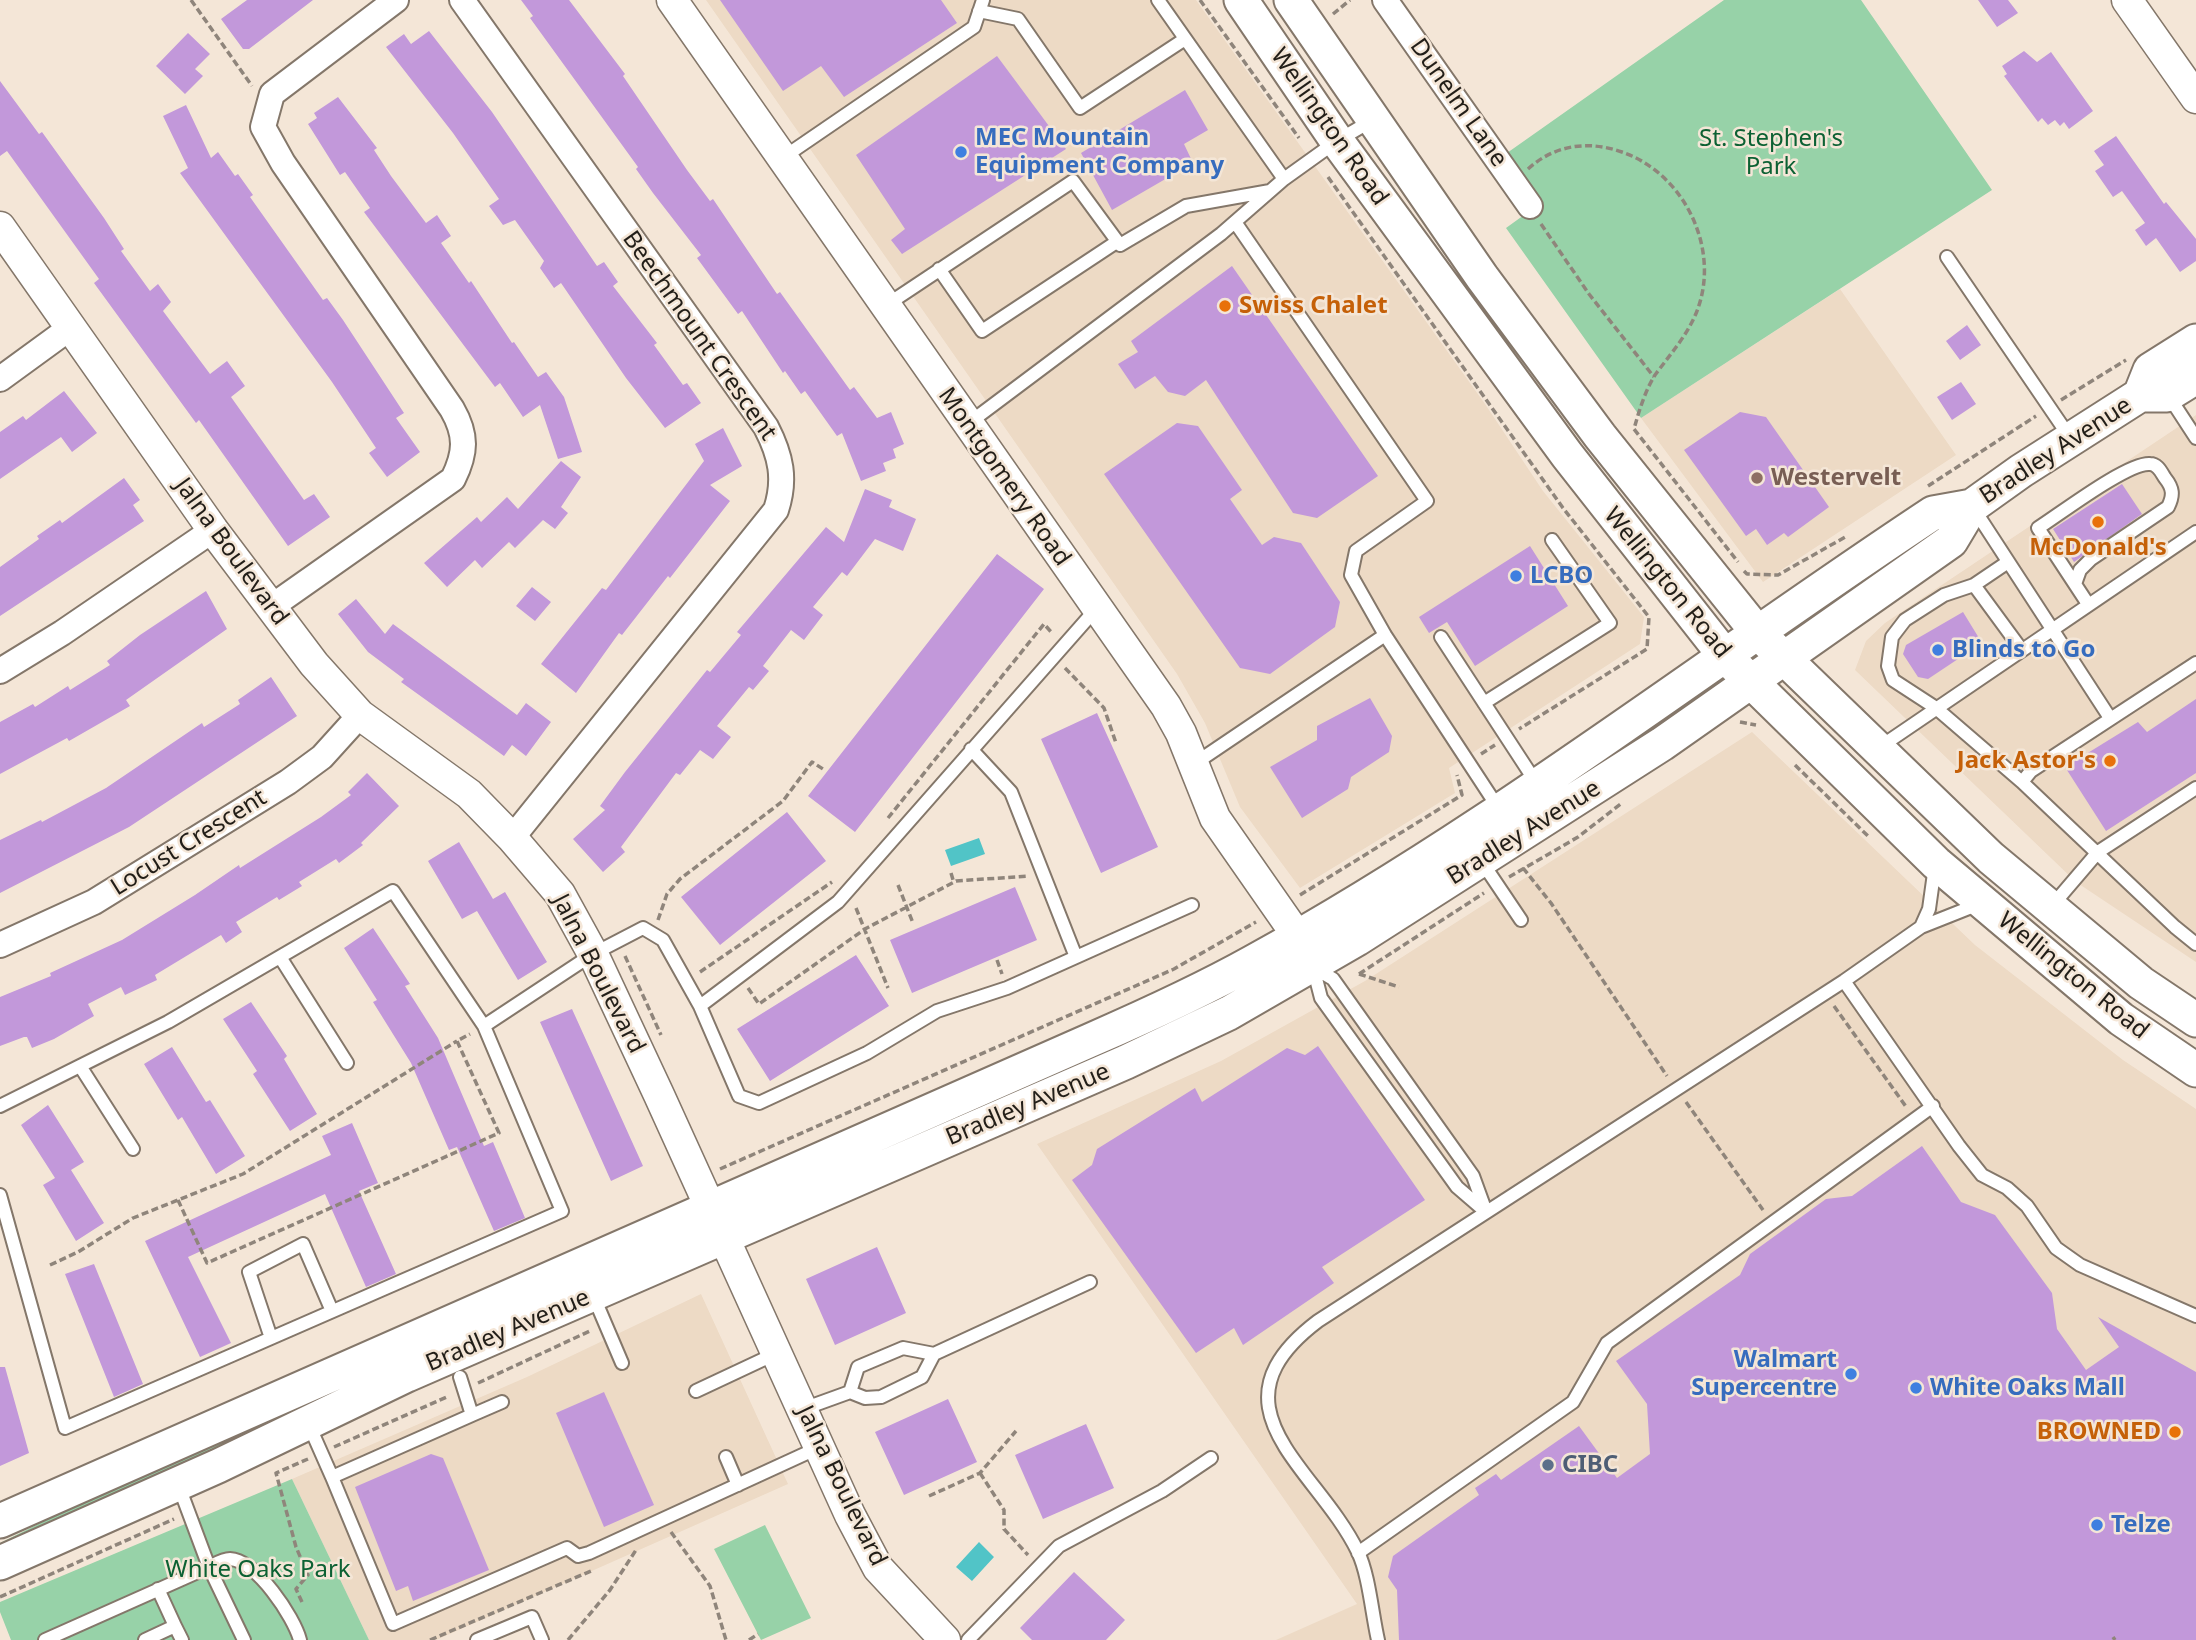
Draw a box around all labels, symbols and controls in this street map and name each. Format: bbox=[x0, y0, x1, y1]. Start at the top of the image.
street label: Dunelm Lane bbox=[1403, 33, 1513, 173]
street label: Wellington Road bbox=[1264, 43, 1394, 211]
place label: MEC Mountain Equipment Company bbox=[975, 124, 1224, 180]
park label: St. Stephen's Park bbox=[1699, 125, 1843, 181]
marker: MEC Mountain Equipment Company bbox=[953, 144, 969, 160]
street label: Beechmount Crescent bbox=[616, 226, 782, 446]
place label: Swiss Chalet bbox=[1239, 292, 1388, 320]
marker: Swiss Chalet bbox=[1217, 298, 1233, 314]
street label: Montgomery Road bbox=[932, 382, 1076, 572]
street label: Bradley Avenue bbox=[1975, 391, 2137, 511]
place label: Westervelt bbox=[1771, 464, 1901, 492]
marker: Westervelt bbox=[1749, 470, 1765, 486]
street label: Jalna Boulevard bbox=[168, 473, 294, 631]
street label: Wellington Road bbox=[1597, 502, 1737, 664]
marker: McDonald's bbox=[2090, 514, 2106, 530]
place label: McDonald's bbox=[2029, 534, 2167, 562]
place label: LCBO bbox=[1530, 562, 1593, 590]
marker: LCBO bbox=[1508, 568, 1524, 584]
place label: Blinds to Go bbox=[1952, 636, 2095, 664]
marker: Blinds to Go bbox=[1930, 642, 1946, 658]
place label: Jack Astor's bbox=[1957, 747, 2096, 775]
marker: Jack Astor's bbox=[2102, 753, 2118, 769]
street label: Bradley Avenue bbox=[1442, 774, 1606, 892]
street label: Locust Crescent bbox=[106, 784, 272, 902]
street label: Jalna Boulevard bbox=[545, 890, 651, 1058]
street label: Wellington Road bbox=[1992, 906, 2154, 1046]
street label: Bradley Avenue bbox=[942, 1058, 1114, 1152]
street label: Bradley Avenue bbox=[422, 1284, 594, 1378]
place label: Walmart Supercentre bbox=[1691, 1346, 1837, 1402]
marker: Walmart Supercentre bbox=[1843, 1366, 1859, 1382]
place label: White Oaks Mall bbox=[1930, 1374, 2125, 1402]
marker: White Oaks Mall bbox=[1908, 1380, 1924, 1396]
street label: Jalna Boulevard bbox=[790, 1401, 892, 1571]
place label: BROWNED bbox=[2037, 1418, 2161, 1446]
marker: BROWNED bbox=[2167, 1424, 2183, 1440]
place label: CIBC bbox=[1562, 1451, 1618, 1479]
marker: CIBC bbox=[1540, 1457, 1556, 1473]
place label: Telze bbox=[2111, 1511, 2171, 1539]
marker: Telze bbox=[2089, 1517, 2105, 1533]
park label: White Oaks Park bbox=[165, 1556, 351, 1584]

